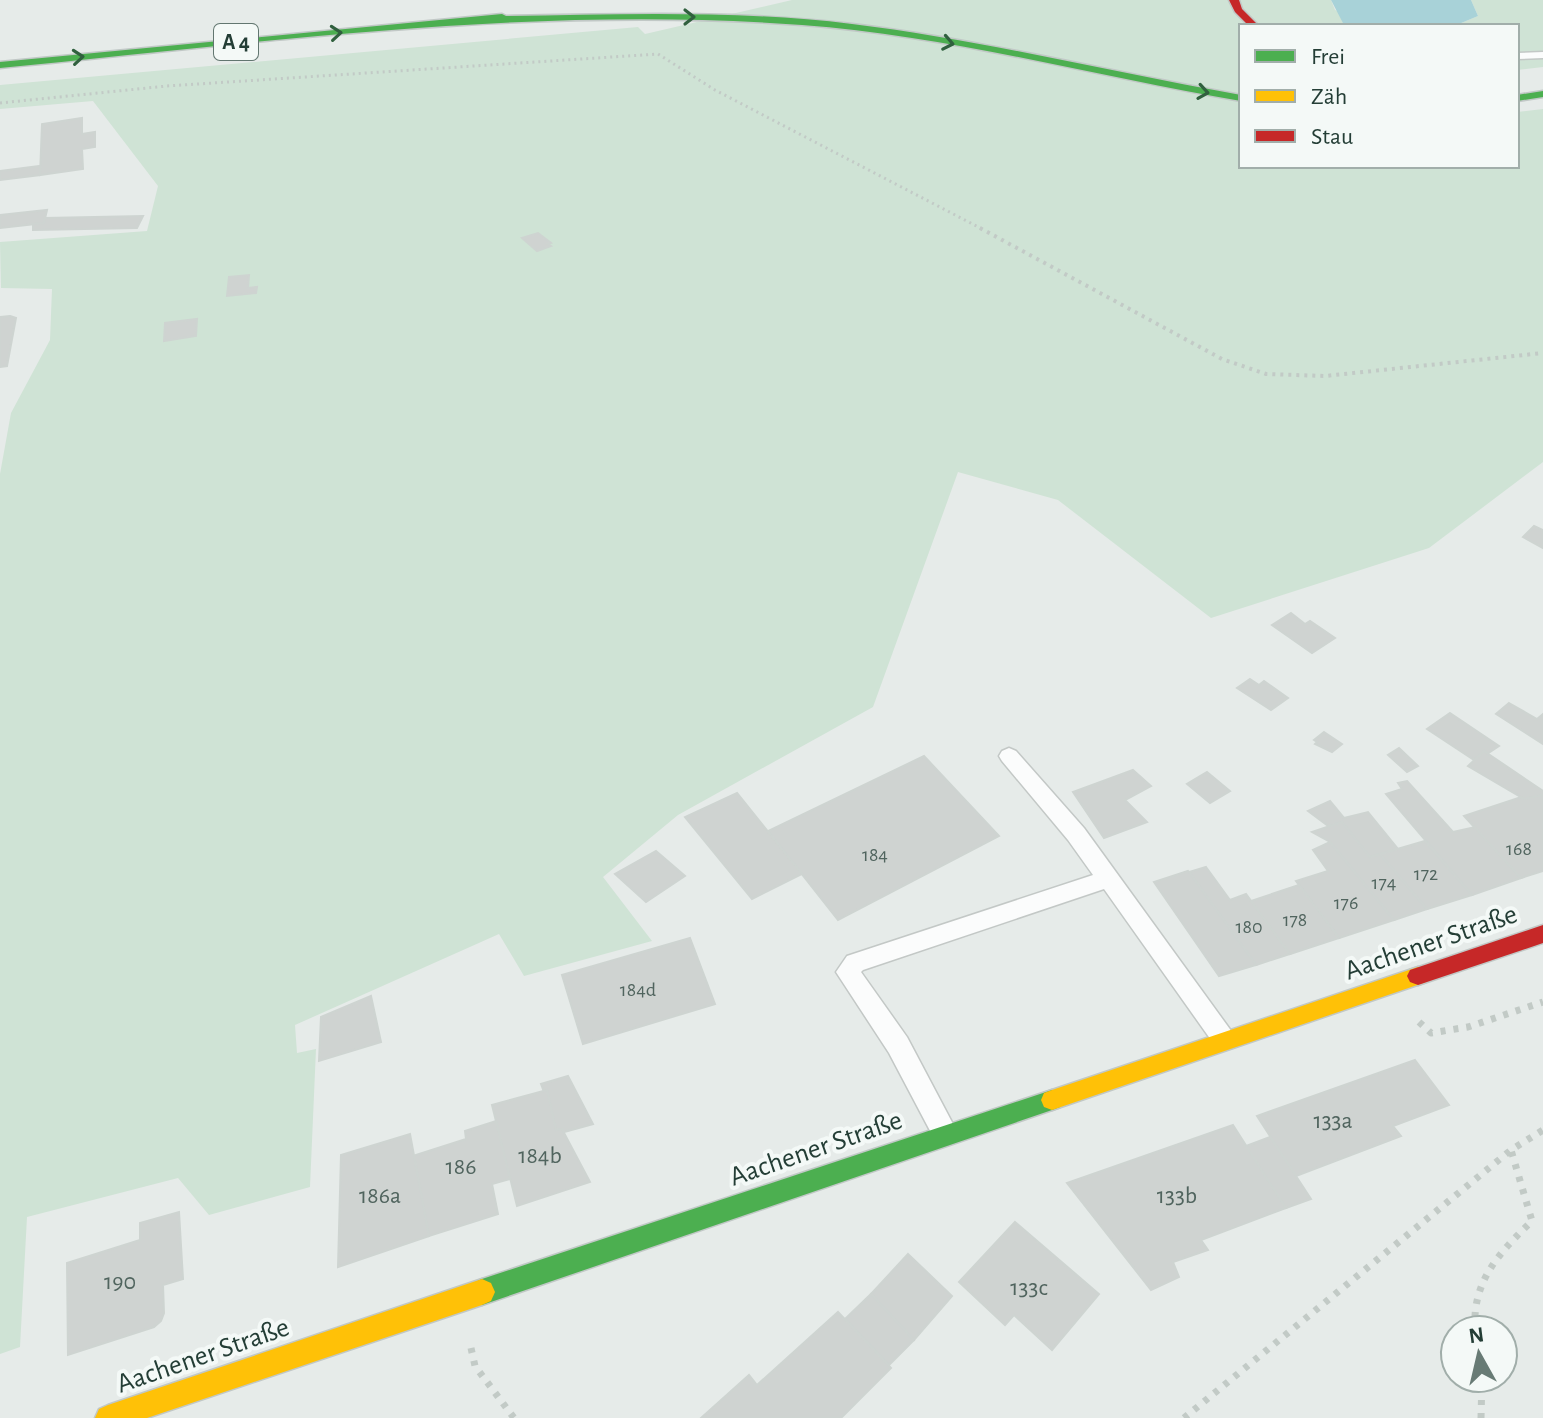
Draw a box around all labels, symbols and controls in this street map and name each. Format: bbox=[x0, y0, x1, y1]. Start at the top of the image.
one-way arrow bbox=[683, 8, 696, 26]
road number: A 4 bbox=[214, 24, 258, 60]
one-way arrow bbox=[330, 24, 343, 41]
legend bbox=[1239, 24, 1519, 168]
one-way arrow bbox=[941, 33, 955, 50]
text: Frei bbox=[1311, 45, 1345, 69]
one-way arrow bbox=[72, 49, 85, 66]
one-way arrow bbox=[1196, 82, 1210, 99]
text: Zäh bbox=[1311, 85, 1347, 109]
text: Stau bbox=[1311, 125, 1353, 149]
house number: 168 bbox=[1506, 839, 1532, 859]
house number: 184 bbox=[862, 845, 888, 865]
house number: 172 bbox=[1414, 864, 1438, 884]
house number: 174 bbox=[1372, 873, 1396, 893]
house number: 176 bbox=[1334, 893, 1358, 913]
street label: Aachener Straße bbox=[1341, 900, 1521, 986]
house number: 178 bbox=[1283, 910, 1307, 930]
house number: 180 bbox=[1236, 917, 1262, 937]
house number: 184d bbox=[620, 980, 656, 1000]
street label: Aachener Straße bbox=[726, 1106, 906, 1192]
house number: 133a bbox=[1313, 1109, 1353, 1133]
house number: 184b bbox=[518, 1144, 562, 1168]
house number: 186 bbox=[446, 1155, 476, 1179]
house number: 186a bbox=[359, 1184, 401, 1208]
house number: 133b bbox=[1157, 1184, 1197, 1208]
house number: 190 bbox=[104, 1270, 136, 1294]
house number: 133c bbox=[1010, 1276, 1048, 1300]
street label: Aachener Straße bbox=[113, 1313, 293, 1399]
north arrow bbox=[1439, 1314, 1519, 1394]
text: N bbox=[1467, 1323, 1485, 1347]

